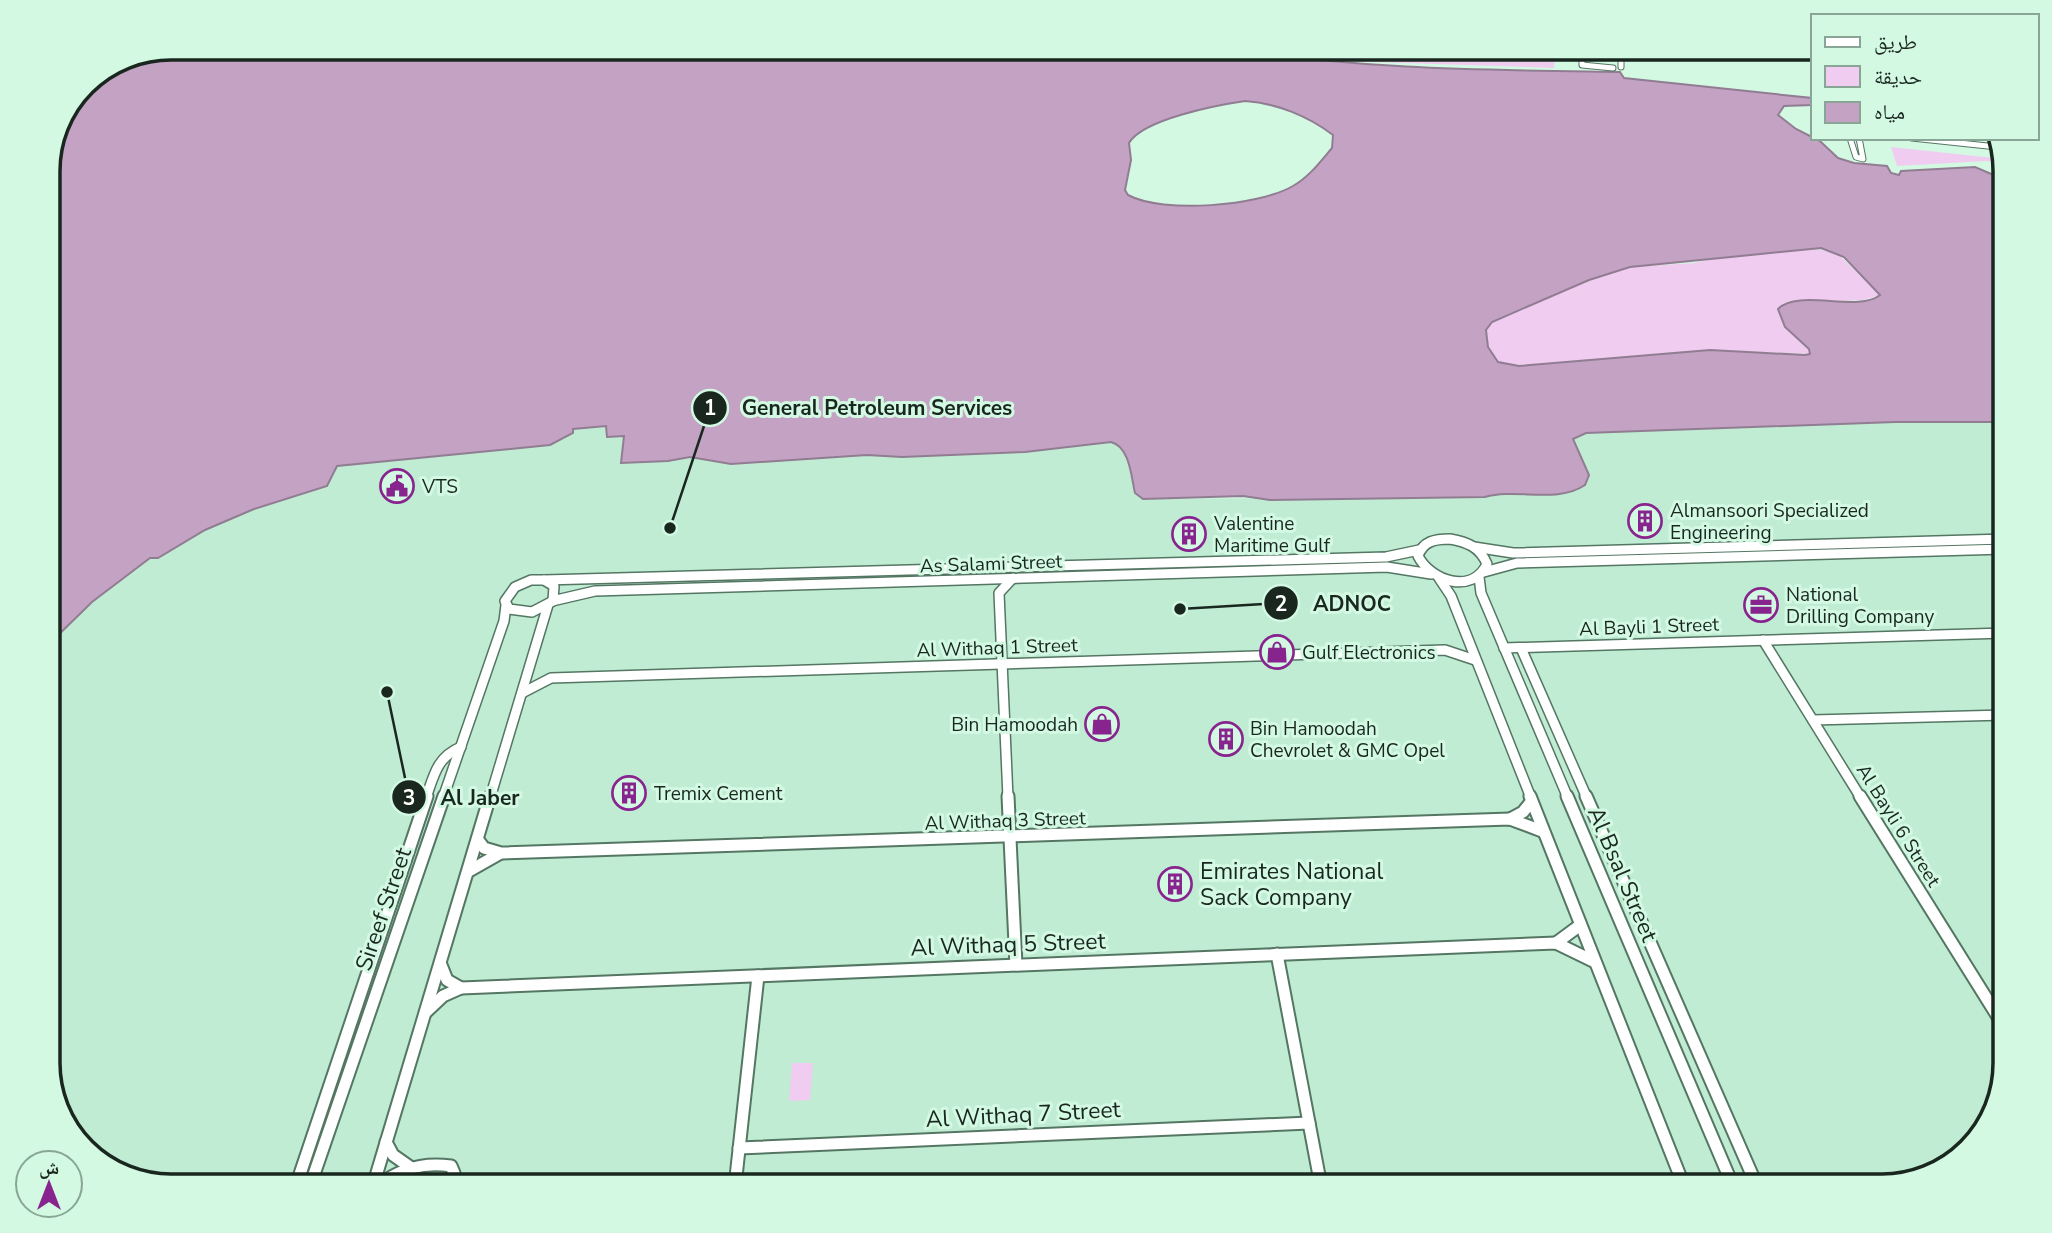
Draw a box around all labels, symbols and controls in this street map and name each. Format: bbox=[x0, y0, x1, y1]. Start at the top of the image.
legend bbox=[1811, 14, 2038, 140]
text: طريق bbox=[1874, 28, 1917, 56]
text: حديقة bbox=[1874, 63, 1922, 91]
text: مياه bbox=[1874, 98, 1905, 126]
callout: General Petroleum Services bbox=[693, 387, 1026, 429]
text: 1 bbox=[704, 394, 716, 422]
text: General Petroleum Services bbox=[742, 394, 1012, 422]
public building icon: VTS bbox=[378, 467, 416, 505]
place label: VTS bbox=[421, 474, 458, 500]
place label: Almansoori Specialized Engineering bbox=[1670, 498, 1869, 546]
building icon: Almansoori Specialized Engineering bbox=[1626, 502, 1664, 540]
place label: Valentine Maritime Gulf bbox=[1213, 511, 1331, 559]
building icon: Valentine Maritime Gulf bbox=[1170, 515, 1208, 553]
street label: As Salami Street bbox=[919, 549, 1063, 579]
callout: ADNOC bbox=[1264, 582, 1405, 624]
place label: National Drilling Company bbox=[1786, 582, 1935, 630]
office icon: National Drilling Company bbox=[1742, 586, 1780, 624]
text: 2 bbox=[1275, 590, 1287, 618]
text: ADNOC bbox=[1313, 590, 1391, 618]
street label: Al Bayli 1 Street bbox=[1579, 612, 1720, 642]
street label: Al Withaq 1 Street bbox=[916, 632, 1078, 664]
shop icon: Gulf Electronics bbox=[1258, 633, 1296, 671]
place label: Gulf Electronics bbox=[1302, 640, 1436, 666]
shop icon: Bin Hamoodah bbox=[1083, 705, 1121, 743]
place label: Bin Hamoodah bbox=[951, 712, 1078, 738]
place label: Bin Hamoodah Chevrolet & GMC Opel bbox=[1250, 716, 1445, 764]
building icon: Bin Hamoodah Chevrolet & GMC Opel bbox=[1207, 720, 1245, 758]
street label: Al Bayli 6 Street bbox=[1850, 759, 1946, 892]
building icon: Tremix Cement bbox=[610, 774, 648, 812]
callout: Al Jaber bbox=[391, 776, 534, 818]
place label: Tremix Cement bbox=[654, 781, 783, 807]
text: 3 bbox=[403, 784, 415, 812]
text: Al Jaber bbox=[440, 784, 520, 812]
street label: Al Bsal Street bbox=[1580, 802, 1665, 947]
street label: Al Withaq 3 Street bbox=[924, 805, 1086, 837]
street label: Sireef Street bbox=[348, 843, 419, 975]
place label: Emirates National Sack Company bbox=[1200, 856, 1384, 913]
building icon: Emirates National Sack Company bbox=[1156, 865, 1194, 903]
street label: Al Withaq 5 Street bbox=[910, 926, 1107, 963]
street label: Al Withaq 7 Street bbox=[925, 1094, 1122, 1135]
north arrow bbox=[14, 1149, 84, 1219]
text: ش bbox=[39, 1155, 59, 1181]

